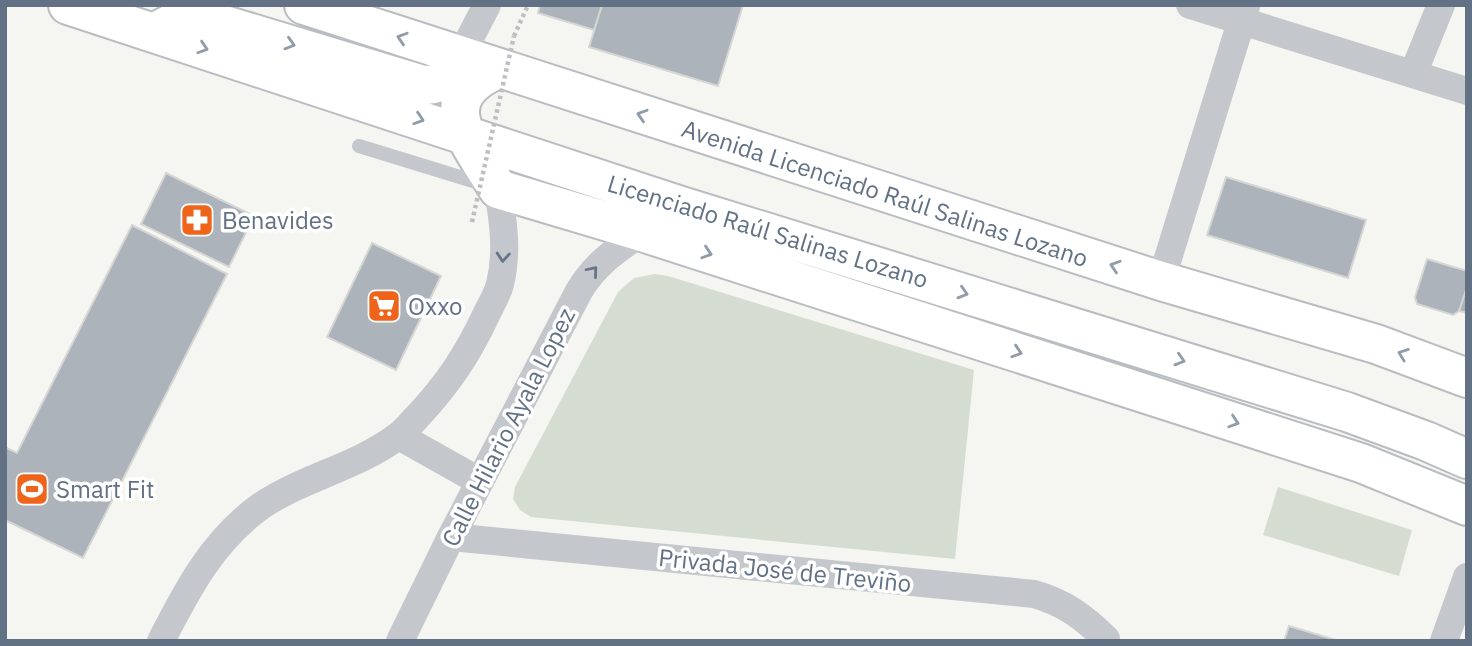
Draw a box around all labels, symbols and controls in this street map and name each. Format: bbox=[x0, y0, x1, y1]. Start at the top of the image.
one-way arrow bbox=[396, 32, 408, 46]
one-way arrow bbox=[283, 36, 296, 50]
one-way arrow bbox=[197, 40, 209, 54]
one-way arrow bbox=[636, 109, 648, 123]
one-way arrow bbox=[413, 111, 425, 125]
street label: Avenida Licenciado Raúl Salinas Lozano bbox=[678, 114, 1092, 272]
street label: Licenciado Raúl Salinas Lozano bbox=[604, 168, 932, 294]
pharmacy icon: Benavides bbox=[178, 201, 216, 239]
place label: Benavides bbox=[222, 204, 334, 236]
one-way arrow bbox=[700, 245, 713, 259]
one-way arrow bbox=[496, 251, 511, 262]
one-way arrow bbox=[1109, 260, 1122, 274]
one-way arrow bbox=[585, 266, 598, 278]
one-way arrow bbox=[956, 284, 968, 299]
supermarket icon: Oxxo bbox=[365, 287, 403, 325]
place label: Oxxo bbox=[408, 290, 462, 322]
street label: Calle Hilario Ayala Lopez bbox=[434, 302, 582, 552]
one-way arrow bbox=[1011, 344, 1023, 359]
one-way arrow bbox=[1397, 348, 1409, 362]
one-way arrow bbox=[1173, 352, 1186, 366]
one-way arrow bbox=[1227, 414, 1239, 428]
sports icon: Smart Fit bbox=[13, 470, 51, 508]
place label: Smart Fit bbox=[56, 473, 155, 505]
street label: Privada José de Treviño bbox=[657, 541, 913, 599]

